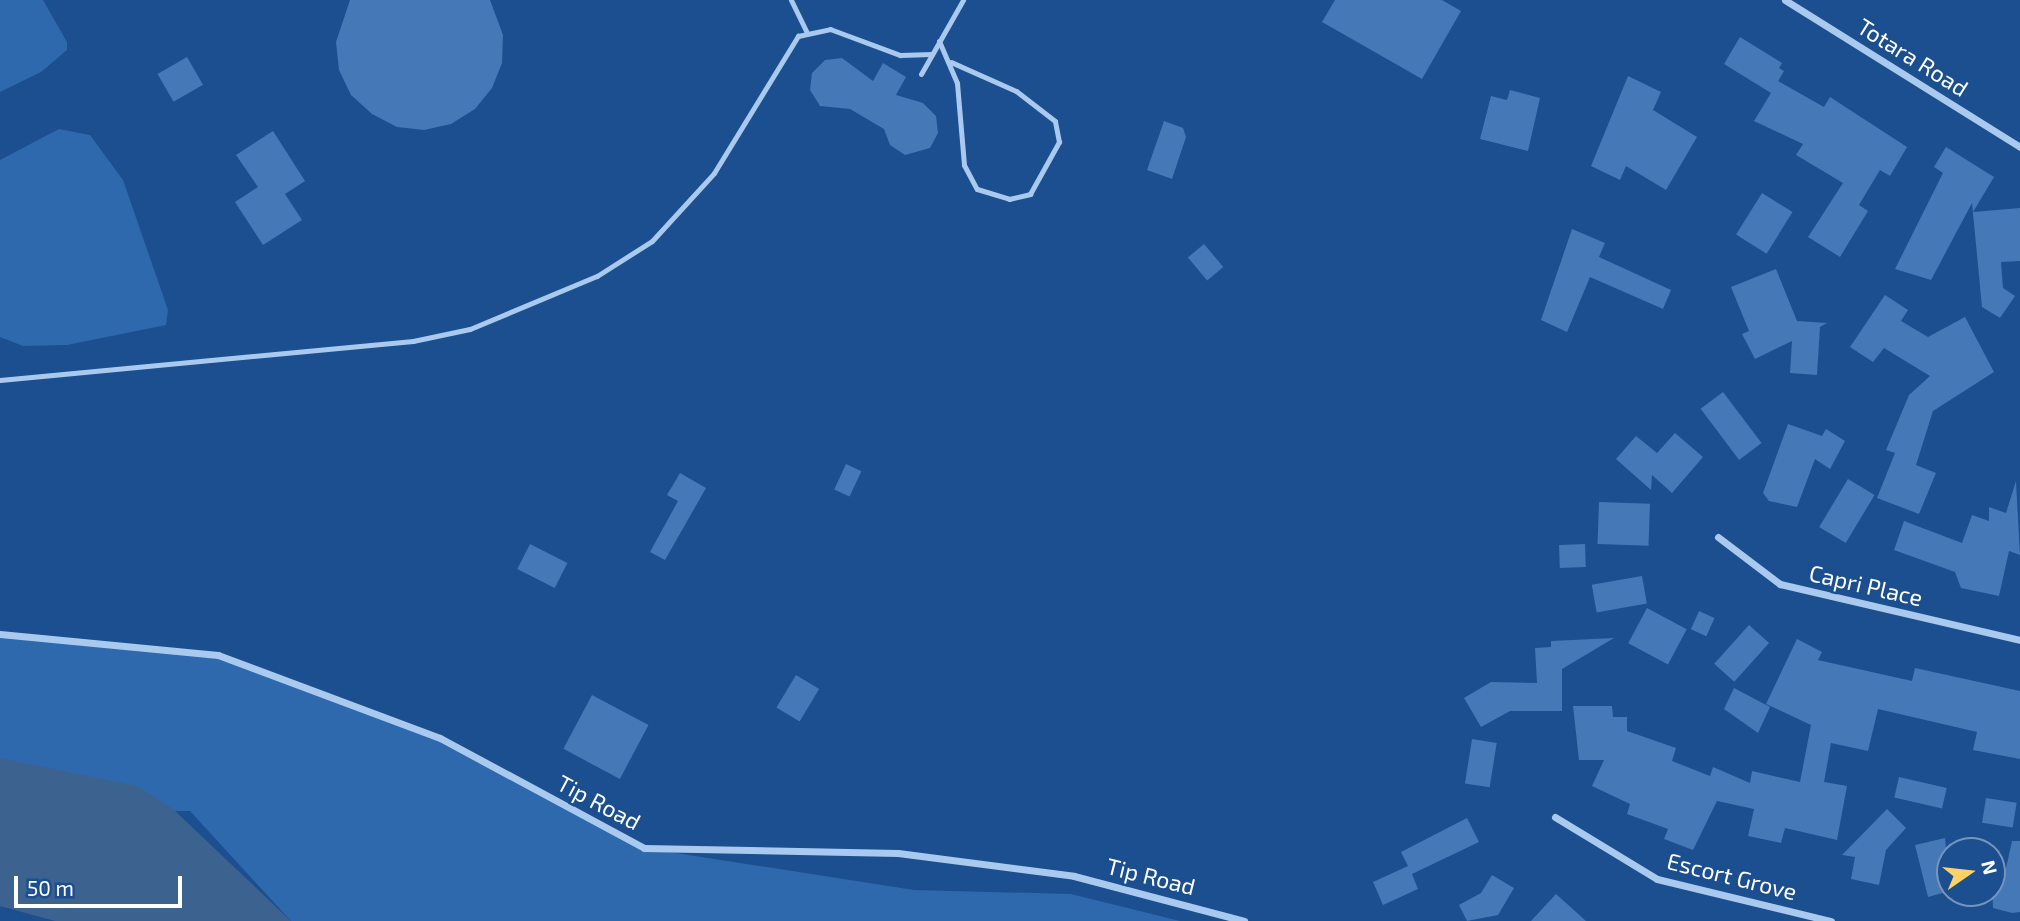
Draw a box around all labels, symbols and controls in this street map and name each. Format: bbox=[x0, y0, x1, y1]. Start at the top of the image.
street label: Totara Road bbox=[1853, 12, 1973, 102]
street label: Capri Place bbox=[1807, 559, 1925, 611]
street label: Tip Road bbox=[553, 769, 645, 835]
north arrow bbox=[1936, 837, 2006, 907]
street label: Escort Grove bbox=[1664, 847, 1800, 905]
street label: Tip Road bbox=[1104, 852, 1198, 900]
text: N bbox=[1977, 858, 2003, 877]
scale bar bbox=[18, 862, 186, 906]
text: 50 m bbox=[27, 875, 74, 900]

